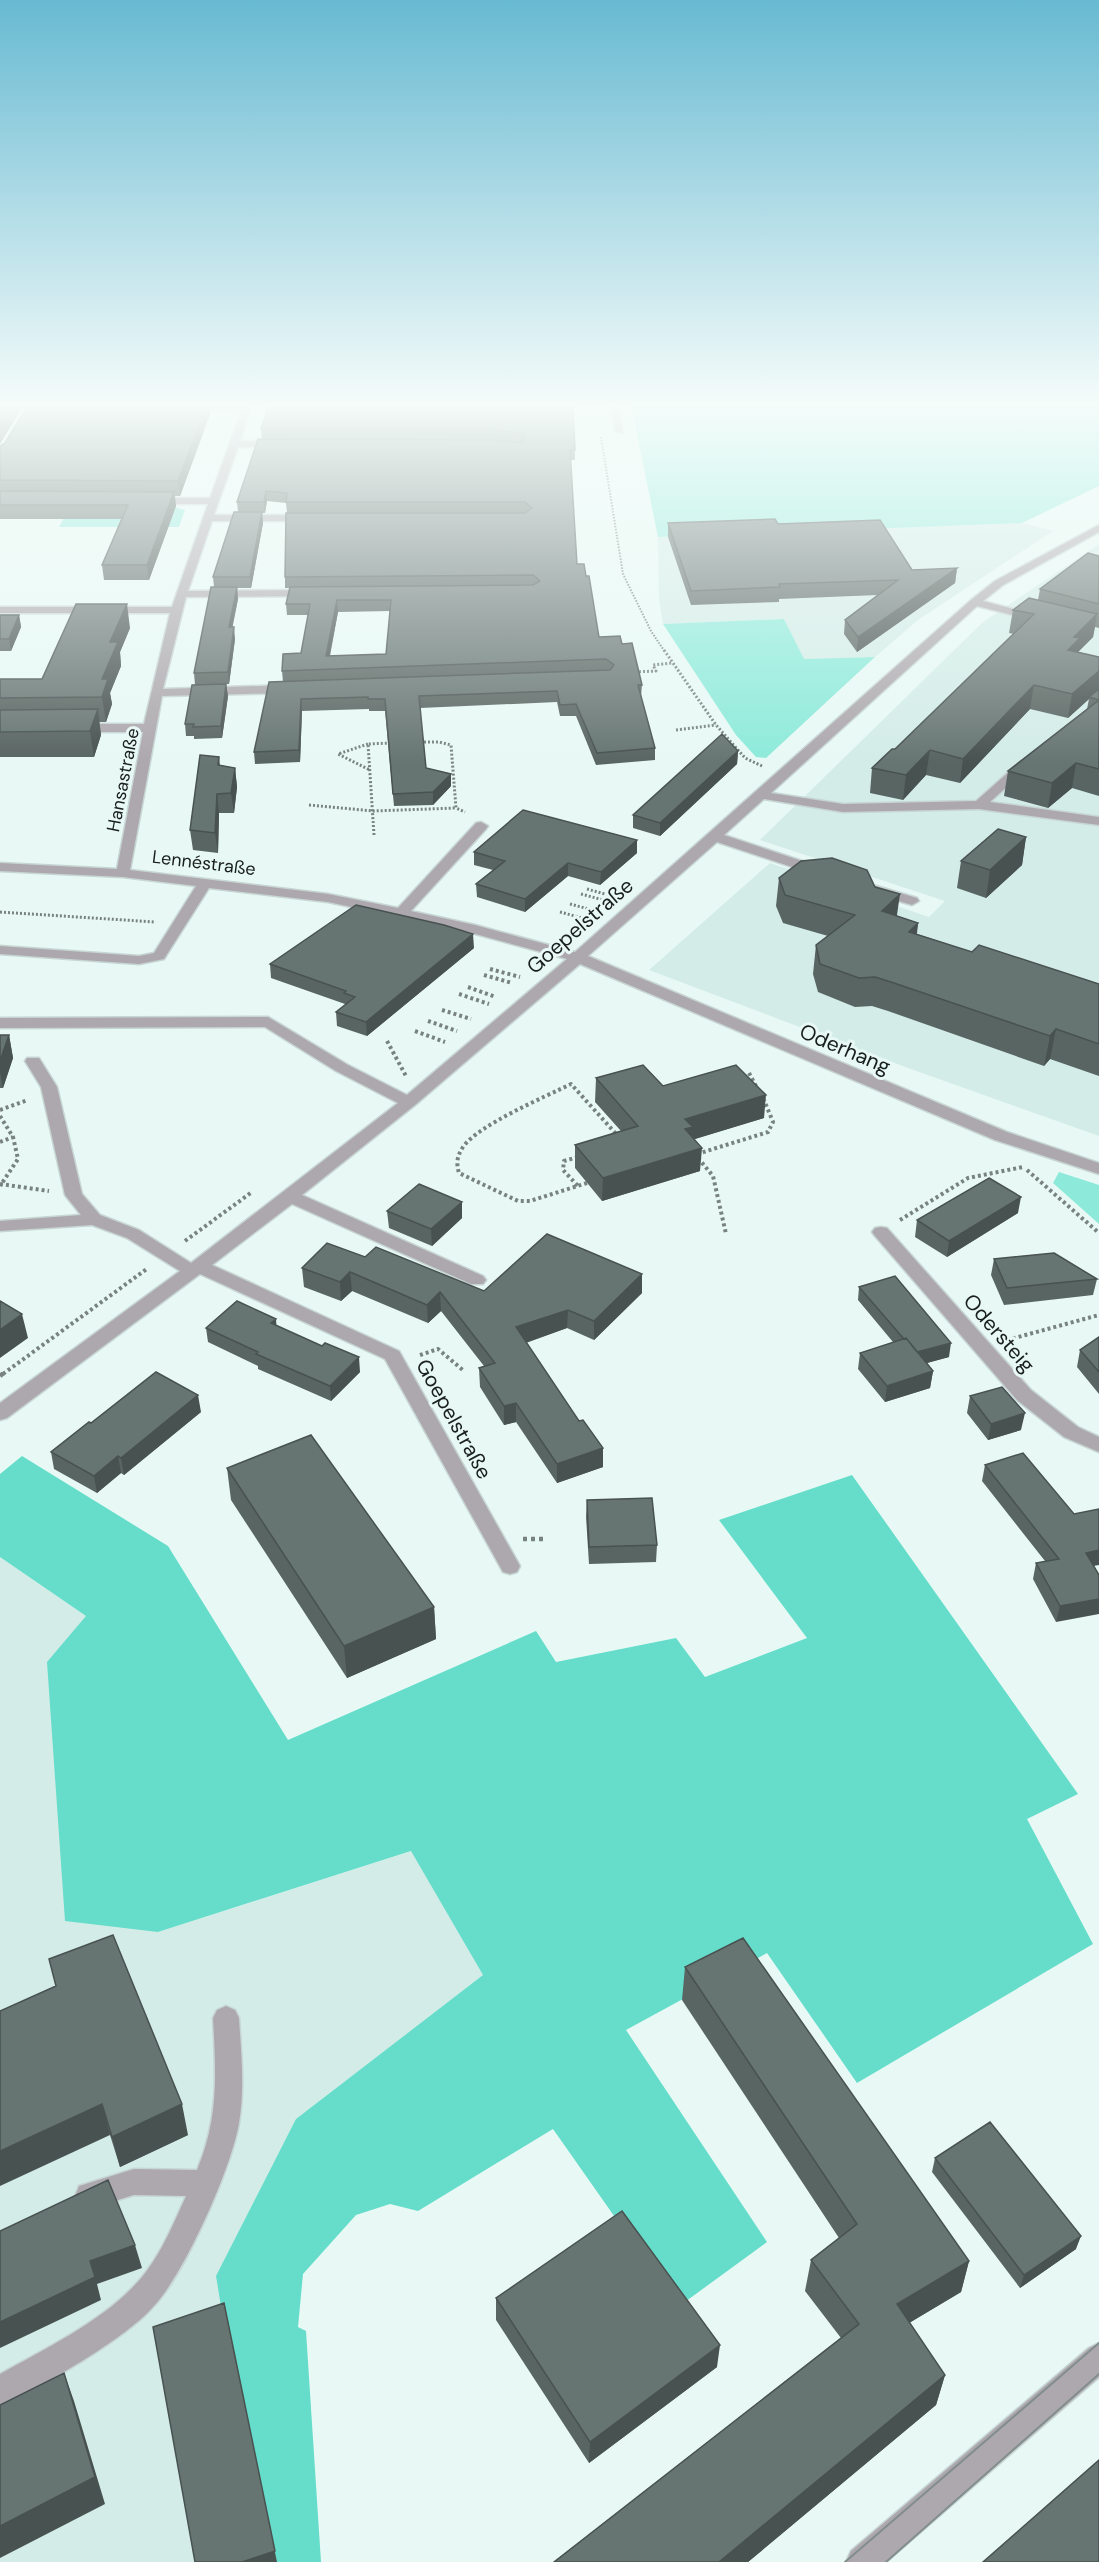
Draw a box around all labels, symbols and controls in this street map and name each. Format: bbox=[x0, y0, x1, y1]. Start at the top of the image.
street label: Hansastraße bbox=[101, 726, 145, 834]
street label: Lennéstraße bbox=[151, 845, 257, 881]
street label: Goepelstraße bbox=[521, 872, 639, 980]
street label: Oderhang bbox=[795, 1017, 895, 1081]
street label: Odersteig bbox=[957, 1288, 1041, 1379]
street label: Goepelstraße bbox=[409, 1354, 499, 1484]

